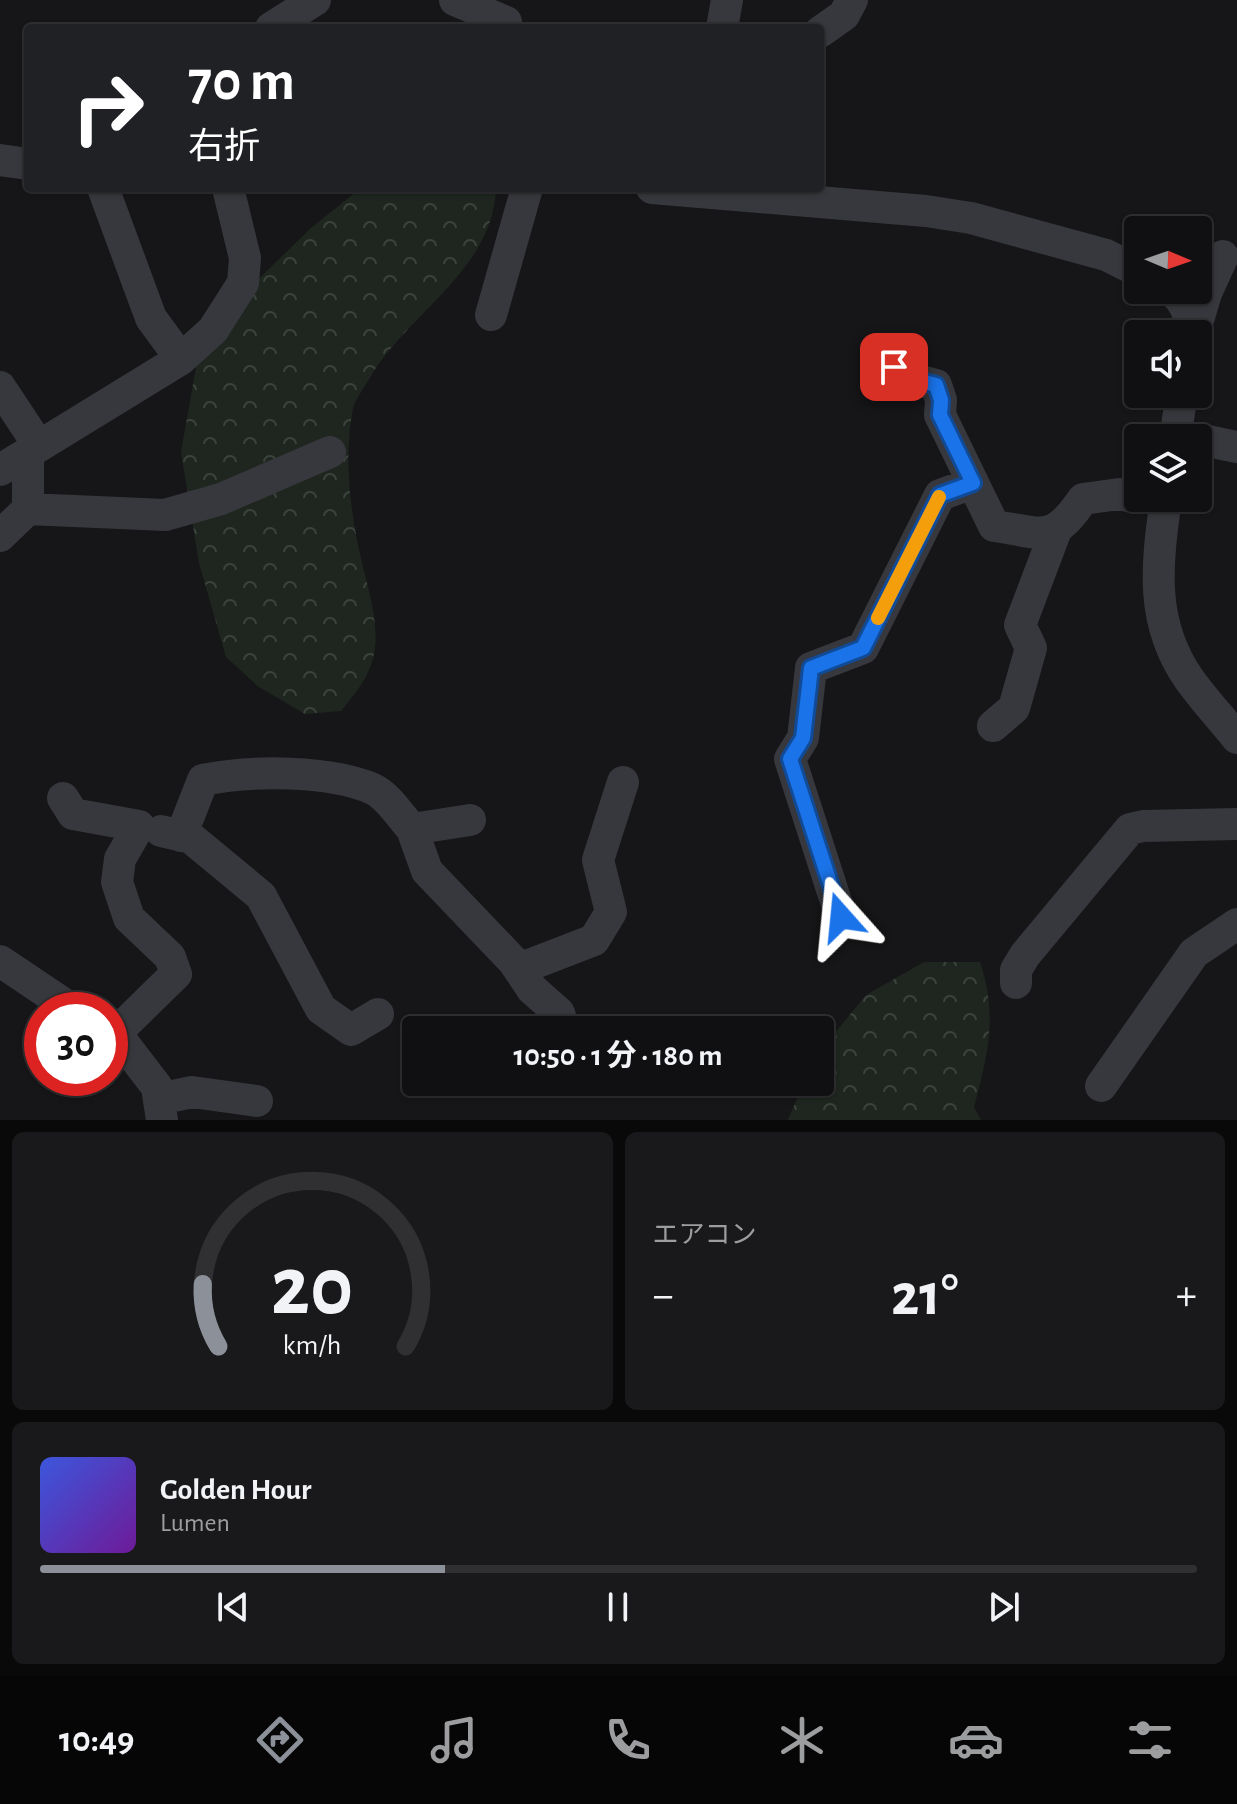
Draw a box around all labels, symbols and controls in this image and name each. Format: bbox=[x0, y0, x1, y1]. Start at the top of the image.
text: 70 m bbox=[188, 54, 295, 110]
icon: right bbox=[56, 56, 160, 160]
text: 右折 bbox=[188, 129, 260, 165]
north arrow bbox=[1124, 216, 1212, 304]
map controls bbox=[1124, 216, 1212, 512]
button: sound bbox=[1124, 320, 1212, 408]
pin bbox=[860, 333, 928, 401]
icon: arrive bbox=[872, 345, 916, 389]
button: layers bbox=[1124, 424, 1212, 512]
position arrow bbox=[799, 875, 883, 959]
speed limit sign: 30 bbox=[24, 992, 128, 1096]
text: 10:50 · 1 分 · 180 m bbox=[513, 1041, 723, 1071]
text: エアコン bbox=[653, 1222, 757, 1248]
text: 20 bbox=[271, 1246, 354, 1330]
text: 21° bbox=[891, 1266, 958, 1326]
text: − bbox=[653, 1274, 674, 1318]
text: + bbox=[1176, 1274, 1197, 1318]
text: km/h bbox=[283, 1331, 342, 1360]
text: Golden Hour bbox=[160, 1475, 312, 1505]
text: Lumen bbox=[160, 1510, 230, 1536]
icon: previous bbox=[211, 1585, 255, 1629]
icon: pause bbox=[596, 1585, 640, 1629]
icon: next bbox=[982, 1585, 1026, 1629]
icon: directions bbox=[252, 1712, 308, 1768]
icon: music bbox=[426, 1712, 482, 1768]
icon: phone bbox=[600, 1712, 656, 1768]
icon: climate bbox=[774, 1712, 830, 1768]
icon: car bbox=[948, 1712, 1004, 1768]
icon: filters bbox=[1122, 1712, 1178, 1768]
text: 10:49 bbox=[59, 1722, 134, 1758]

